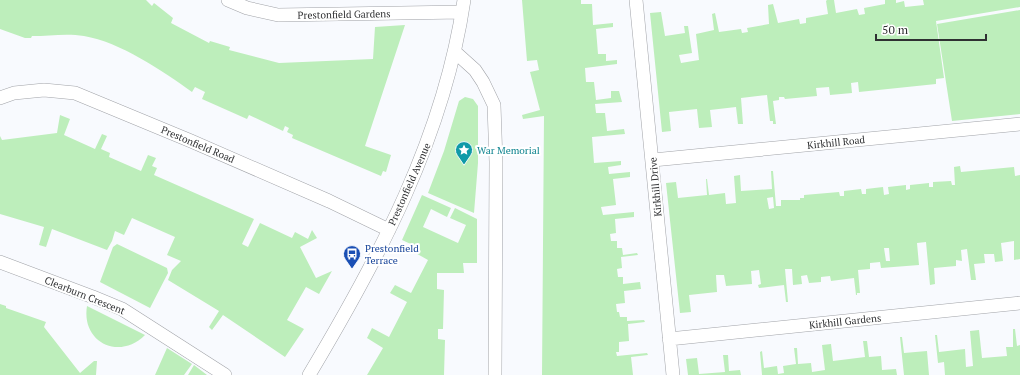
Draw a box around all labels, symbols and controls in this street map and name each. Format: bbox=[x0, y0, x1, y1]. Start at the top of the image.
street label: Prestonfield Gardens bbox=[297, 7, 391, 22]
scale bar bbox=[876, 16, 986, 42]
text: 50 m bbox=[882, 22, 909, 37]
street label: Prestonfield Road bbox=[159, 123, 237, 166]
street label: Kirkhill Road bbox=[806, 133, 866, 152]
place icon: War Memorial bbox=[454, 140, 474, 165]
street label: Prestonfield Avenue bbox=[385, 141, 433, 227]
place label: War Memorial bbox=[477, 144, 540, 157]
street label: Kirkhill Drive bbox=[646, 157, 665, 217]
place label: Prestonfield Terrace bbox=[365, 242, 419, 267]
bus stop icon: Prestonfield Terrace bbox=[342, 244, 362, 269]
street label: Clearburn Crescent bbox=[43, 273, 127, 318]
street label: Kirkhill Gardens bbox=[808, 311, 882, 332]

